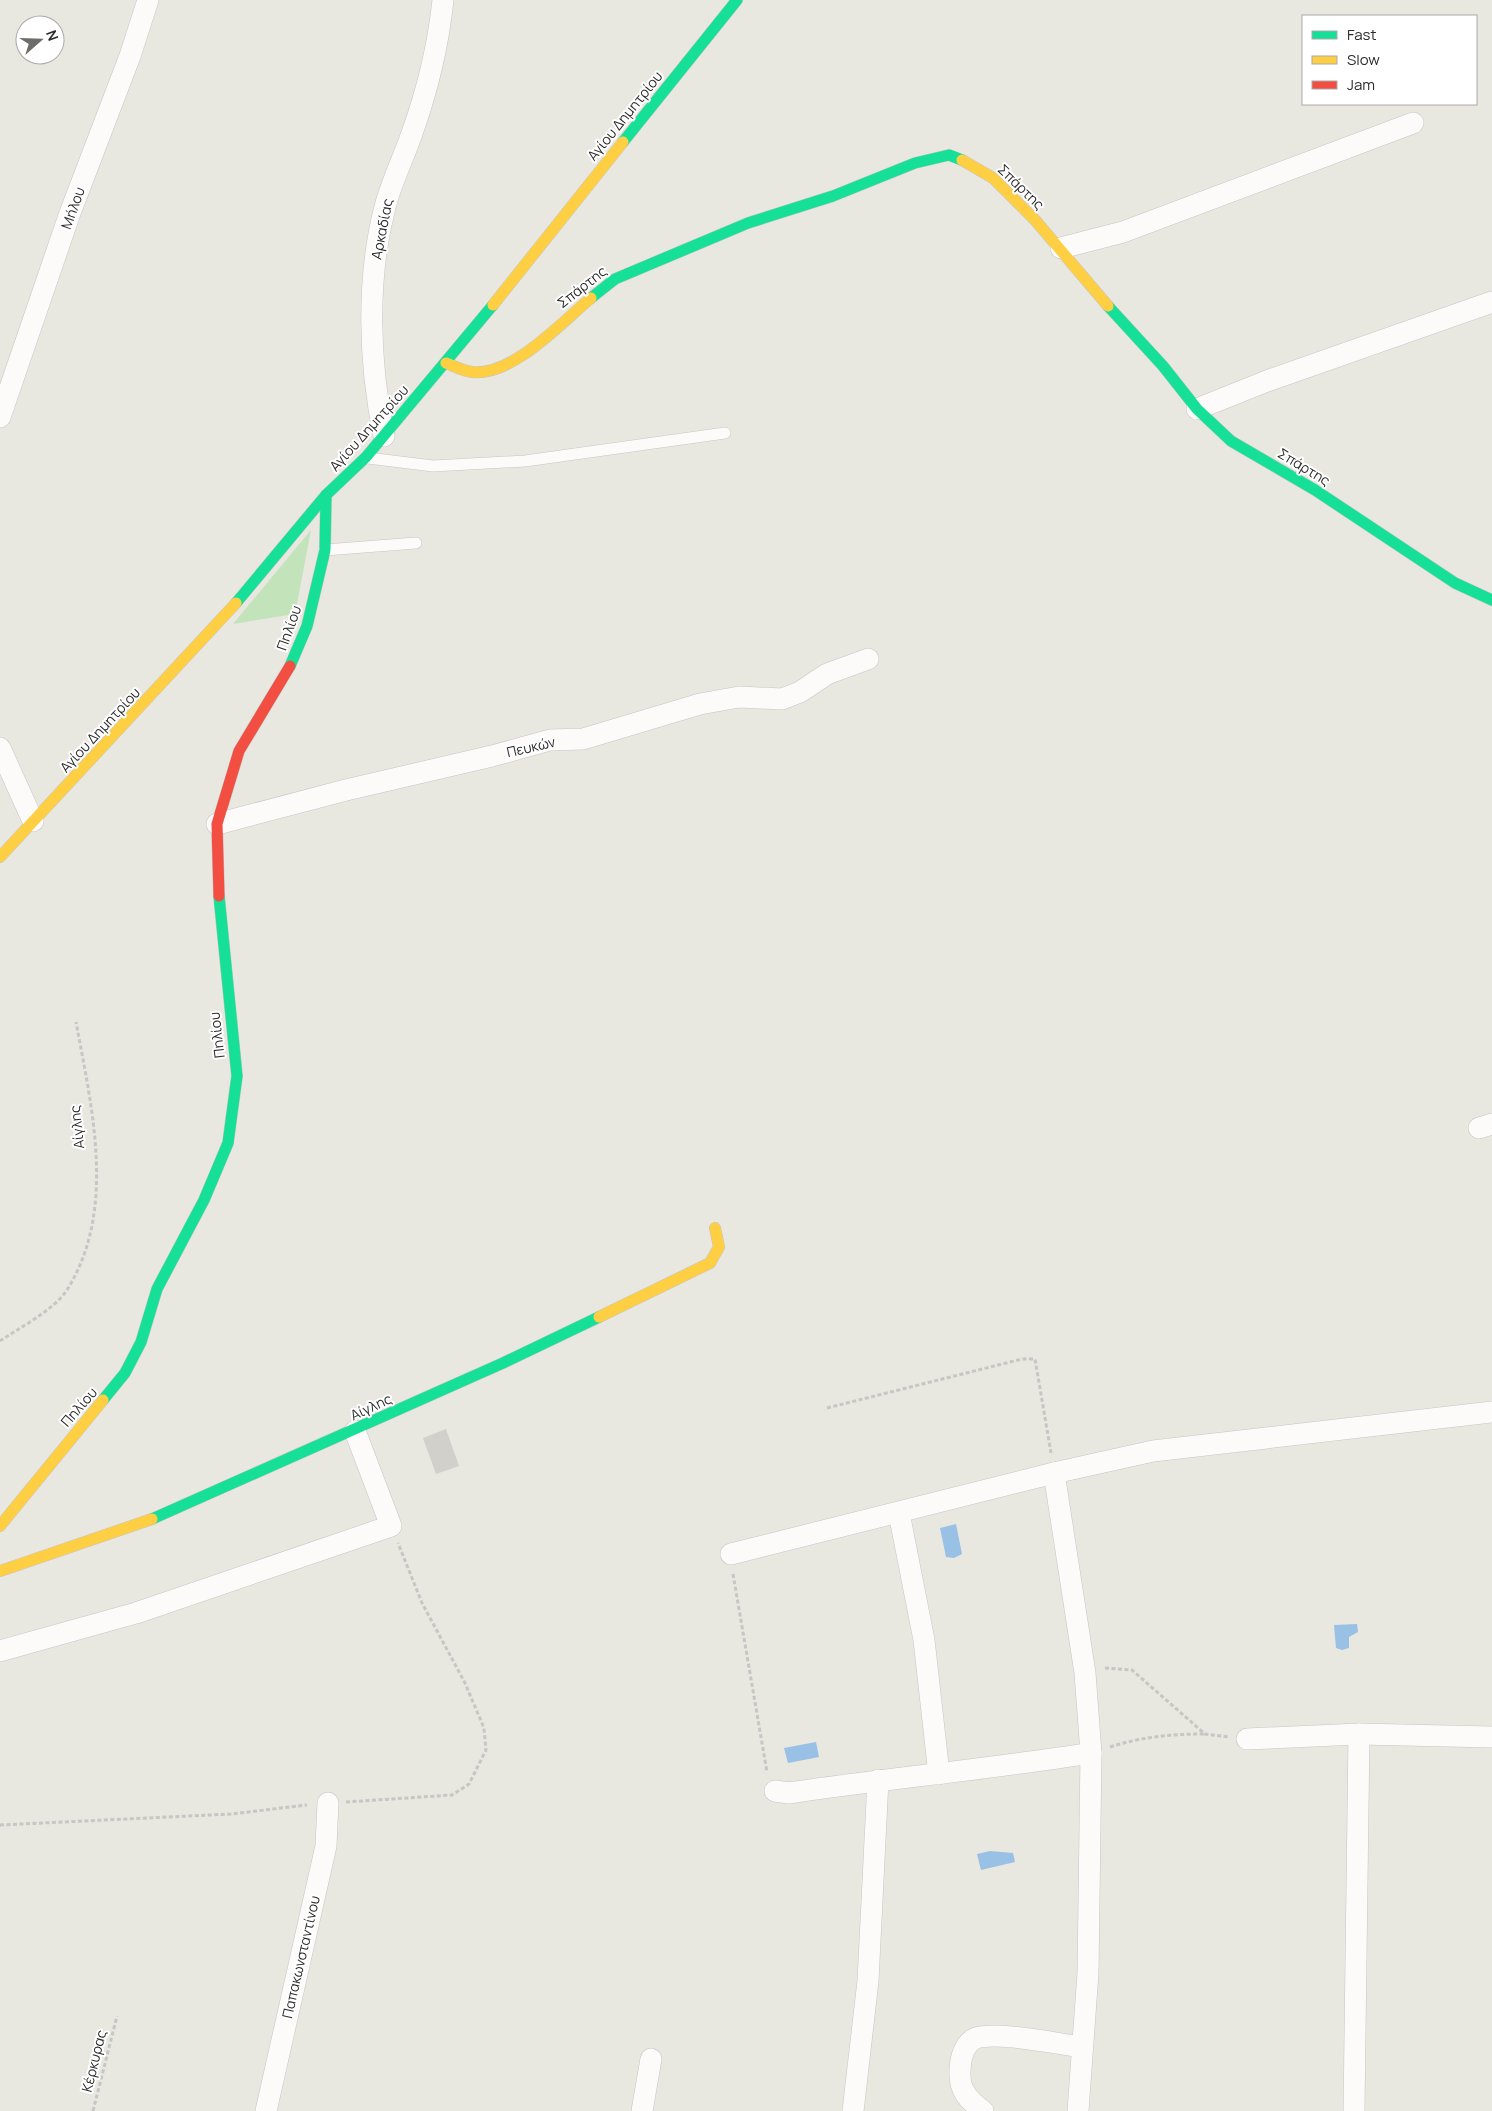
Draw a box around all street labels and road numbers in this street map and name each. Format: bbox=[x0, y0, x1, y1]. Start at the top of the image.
street label: Αγίου Δημητρίου bbox=[583, 67, 667, 164]
street label: Σπάρτης bbox=[994, 160, 1049, 214]
street label: Μήλου bbox=[56, 184, 89, 232]
street label: Αρκαδίας bbox=[366, 197, 397, 261]
street label: Σπάρτης bbox=[553, 261, 611, 312]
street label: Αγίου Δημητρίου bbox=[325, 381, 412, 475]
street label: Σπάρτης bbox=[1275, 444, 1334, 490]
street label: Πηλίου bbox=[272, 603, 305, 653]
street label: Αγίου Δημητρίου bbox=[55, 683, 144, 776]
street label: Πευκών bbox=[505, 732, 557, 761]
street label: Πηλίου bbox=[204, 1011, 229, 1059]
street label: Αίγλης bbox=[65, 1104, 88, 1150]
street label: Πηλίου bbox=[56, 1383, 101, 1430]
street label: Αίγλης bbox=[347, 1389, 395, 1424]
street label: Παπακωνσταντίνου bbox=[277, 1894, 324, 2020]
street label: Κέρκυρας bbox=[77, 2028, 110, 2094]

